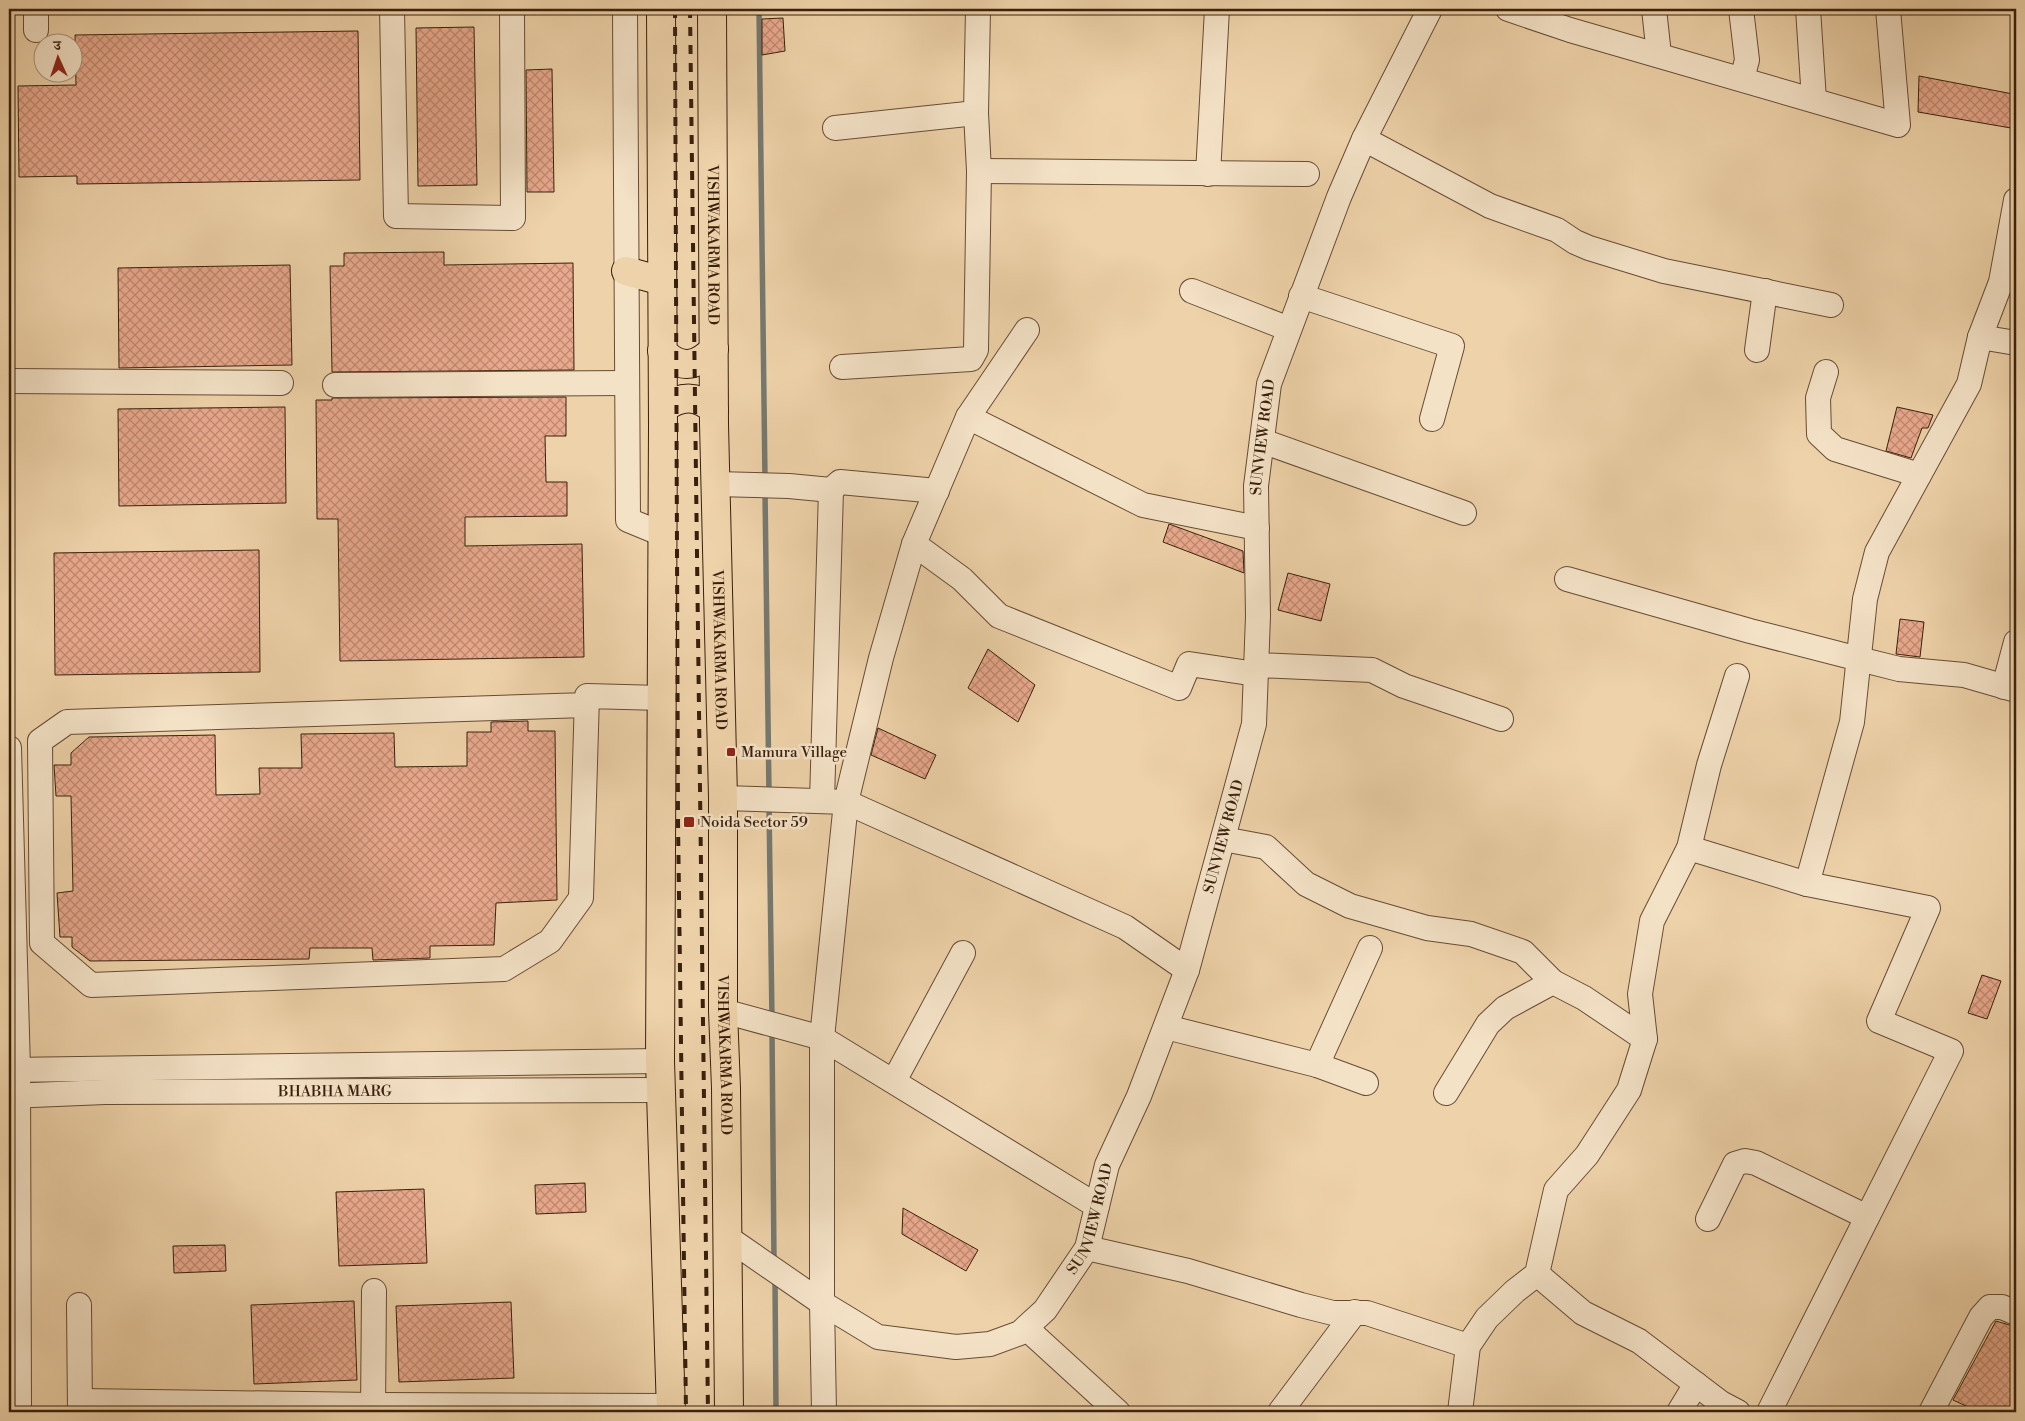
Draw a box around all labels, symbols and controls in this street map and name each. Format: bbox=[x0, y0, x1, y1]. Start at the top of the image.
north arrow bbox=[32, 32, 82, 82]
text: उ bbox=[52, 37, 62, 55]
street label: VISHWAKARMA ROAD bbox=[703, 164, 723, 325]
street label: SUNVIEW ROAD bbox=[1247, 378, 1280, 495]
street label: VISHWAKARMA ROAD bbox=[707, 569, 730, 730]
place label: Mamura Village bbox=[741, 743, 847, 762]
marker: Mamura Village bbox=[725, 746, 737, 758]
street label: SUNVIEW ROAD bbox=[1199, 778, 1248, 896]
place label: Noida Sector 59 bbox=[700, 813, 808, 832]
marker: Noida Sector 59 bbox=[682, 815, 696, 829]
street label: VISHWAKARMA ROAD bbox=[713, 974, 735, 1135]
street label: BHABHA MARG bbox=[277, 1082, 392, 1101]
street label: SUNVIEW ROAD bbox=[1063, 1161, 1117, 1278]

